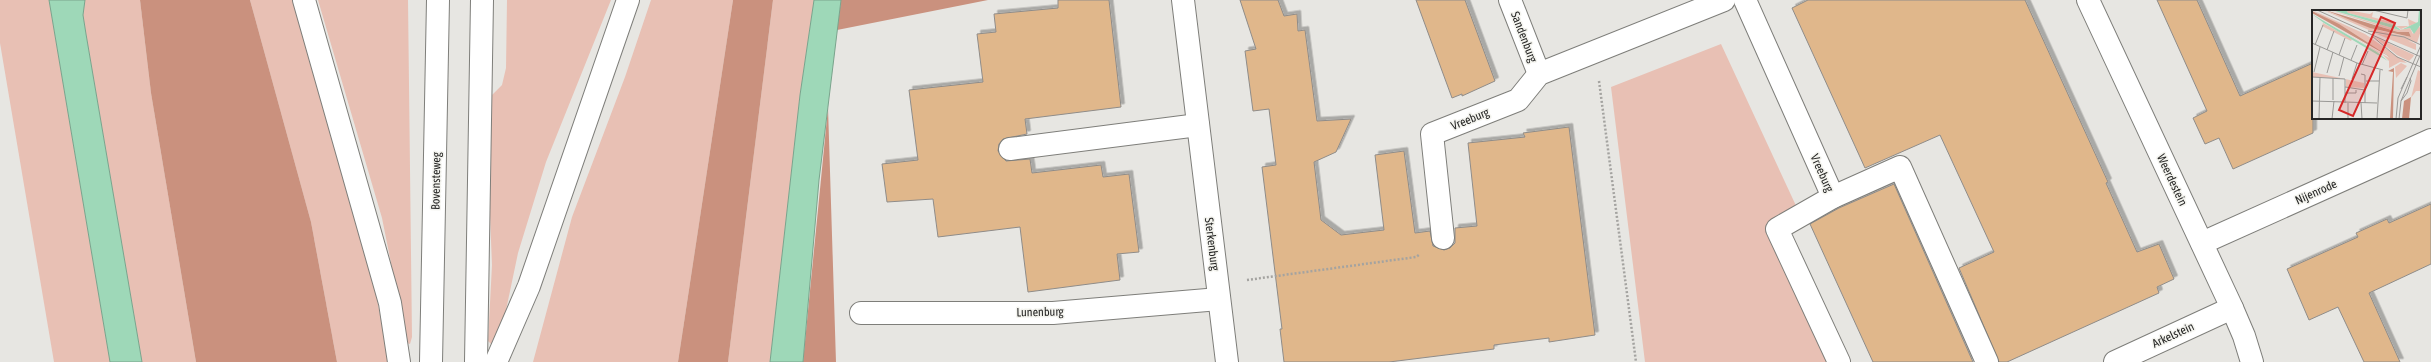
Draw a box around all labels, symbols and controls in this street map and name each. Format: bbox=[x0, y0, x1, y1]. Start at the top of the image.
street label: Sandenburg bbox=[1508, 10, 1540, 65]
inset map bbox=[2312, 10, 2421, 119]
street label: Vreeburg bbox=[1449, 105, 1492, 133]
street label: Bovensteweg bbox=[428, 151, 444, 210]
street label: Vreeburg bbox=[1807, 152, 1837, 195]
street label: Weerdestein bbox=[2154, 152, 2190, 208]
street label: Nijenrode bbox=[2293, 177, 2339, 207]
street label: Sterkenburg bbox=[1202, 217, 1222, 272]
street label: Lunenburg bbox=[1016, 305, 1065, 319]
street label: Arkelstein bbox=[2150, 319, 2196, 351]

